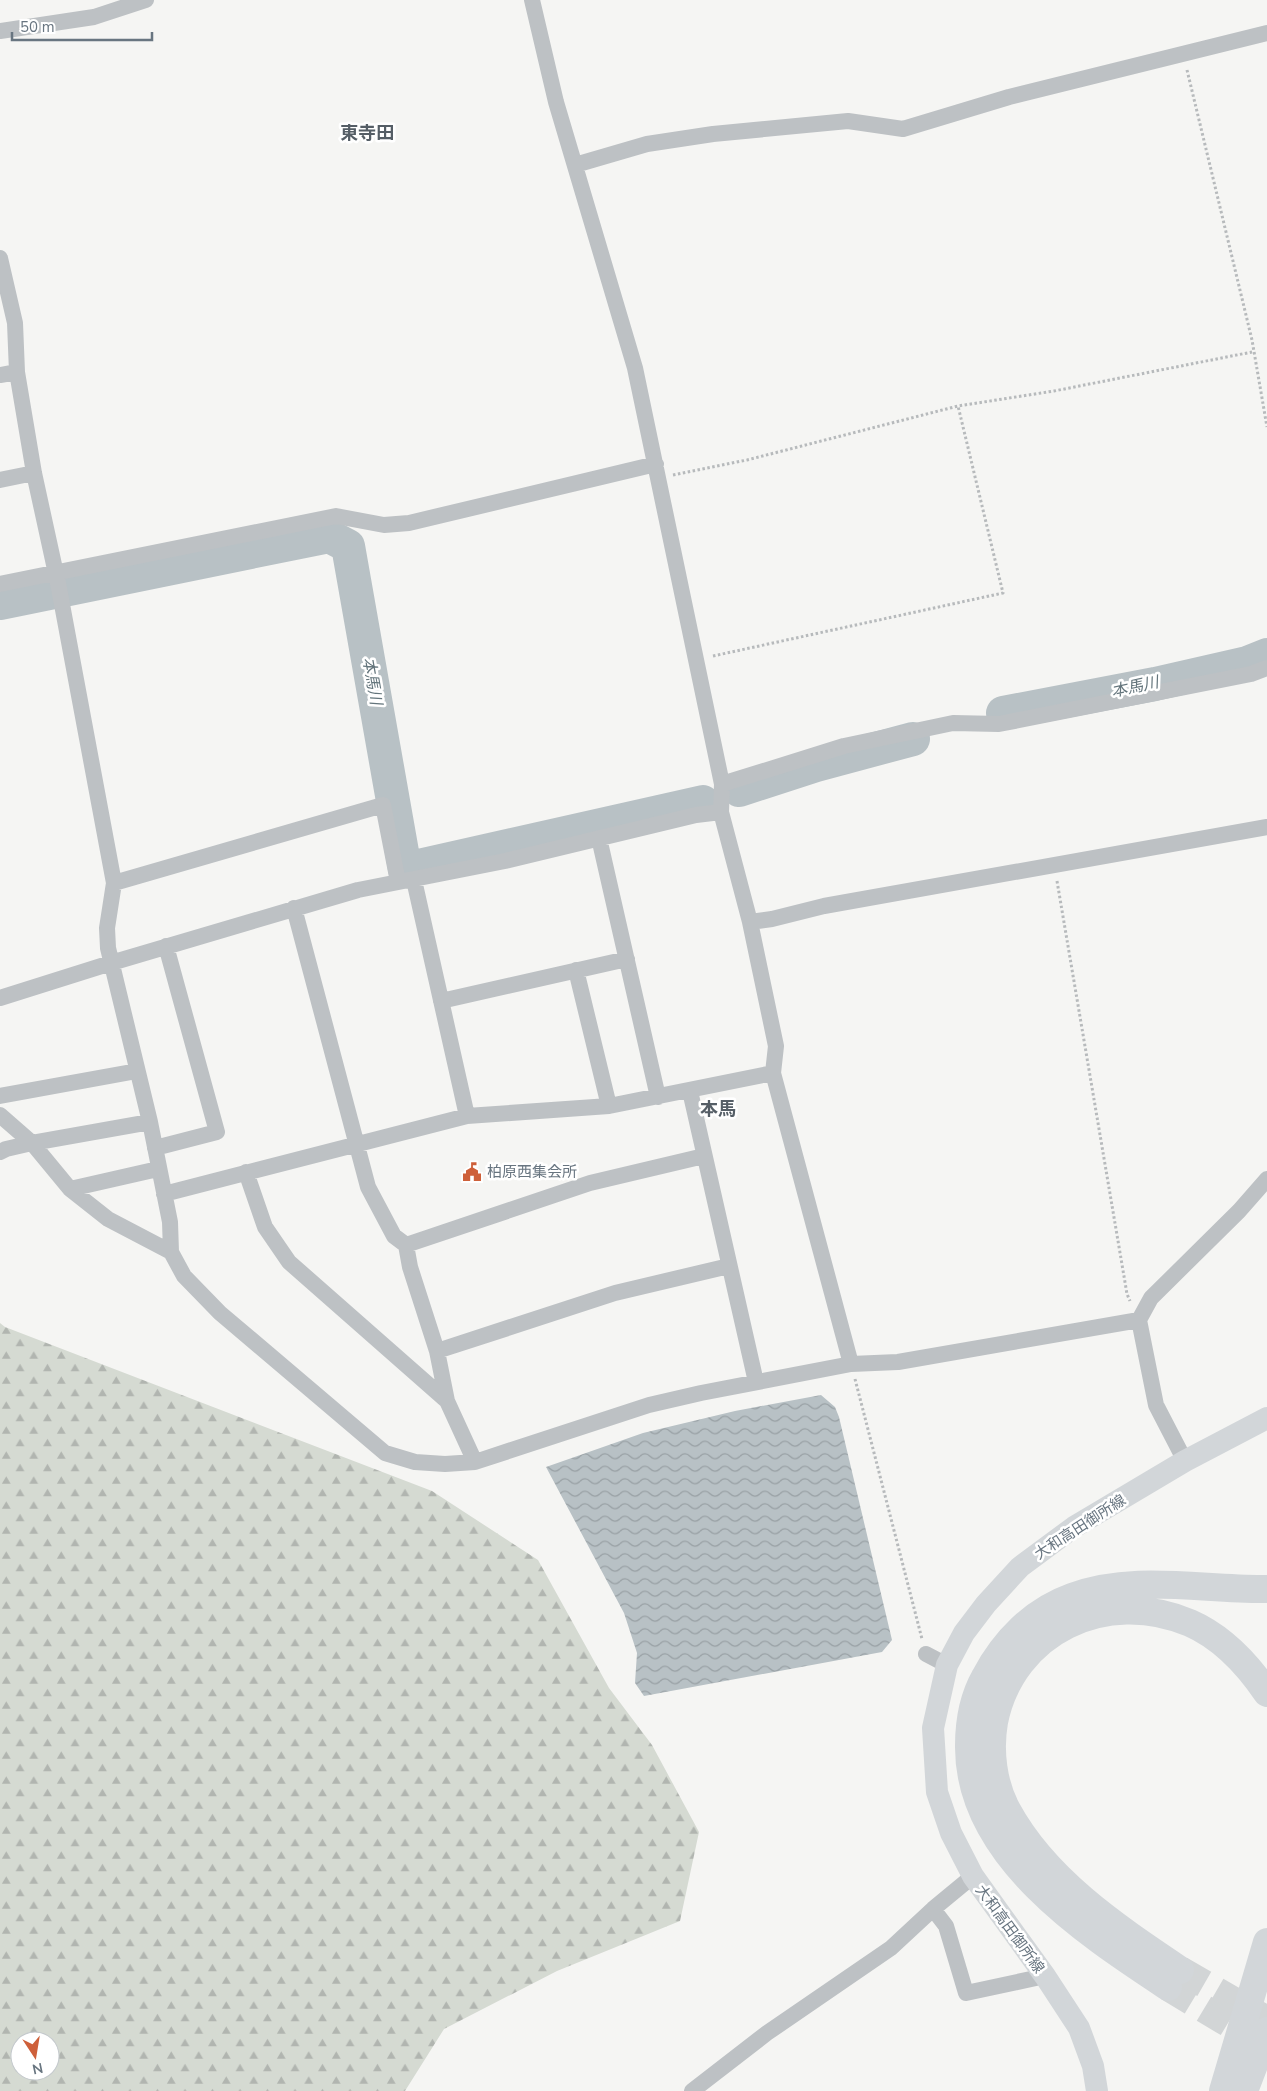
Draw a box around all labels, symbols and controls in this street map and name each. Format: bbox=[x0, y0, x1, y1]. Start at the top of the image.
scale bar bbox=[12, 10, 152, 42]
text: 50 m bbox=[20, 17, 55, 37]
district label: 東寺田 bbox=[340, 121, 394, 145]
water label: 本馬川 bbox=[357, 655, 387, 709]
water label: 本馬川 bbox=[1109, 671, 1163, 703]
district label: 本馬 bbox=[700, 1097, 736, 1121]
public building icon: 柏原西集会所 bbox=[461, 1161, 483, 1183]
place label: 柏原西集会所 bbox=[487, 1162, 577, 1182]
street label: 大和高田御所線 bbox=[1031, 1490, 1129, 1564]
street label: 大和高田御所線 bbox=[971, 1881, 1049, 1977]
north arrow bbox=[10, 2031, 60, 2081]
text: N bbox=[30, 2058, 45, 2079]

